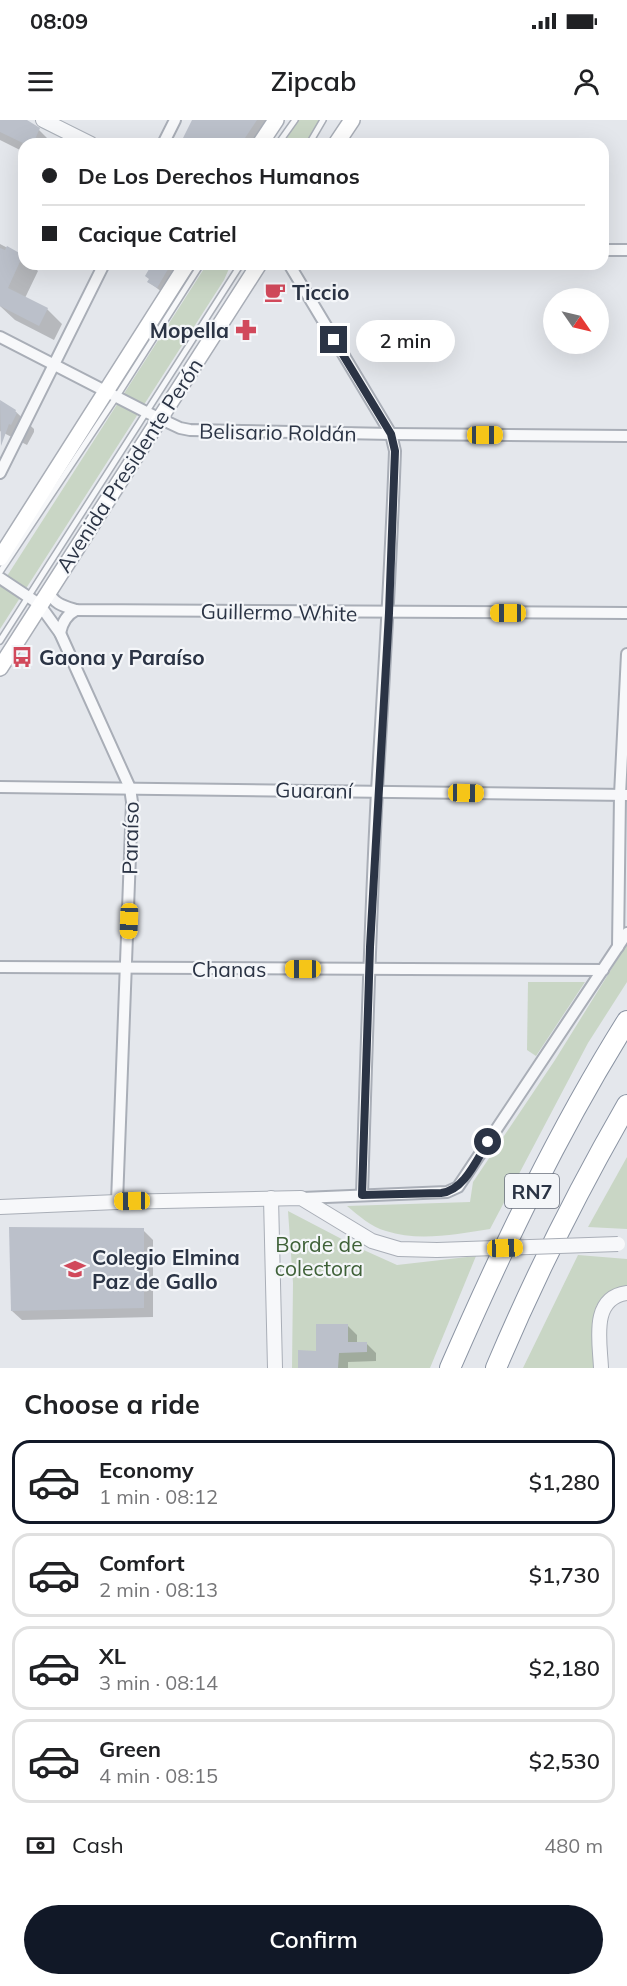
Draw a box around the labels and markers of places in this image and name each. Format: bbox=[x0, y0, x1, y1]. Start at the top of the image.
place label: Ticcio bbox=[292, 279, 349, 305]
cafe icon: Ticcio bbox=[263, 280, 287, 304]
place label: Mopella bbox=[150, 317, 229, 343]
pharmacy icon: Mopella bbox=[234, 318, 258, 342]
place label: Gaona y Paraíso bbox=[39, 644, 205, 670]
bus stop icon: Gaona y Paraíso bbox=[10, 645, 34, 669]
place label: Colegio Elmina Paz de Gallo bbox=[92, 1244, 240, 1294]
school or university icon: Colegio Elmina Paz de Gallo bbox=[63, 1257, 87, 1281]

